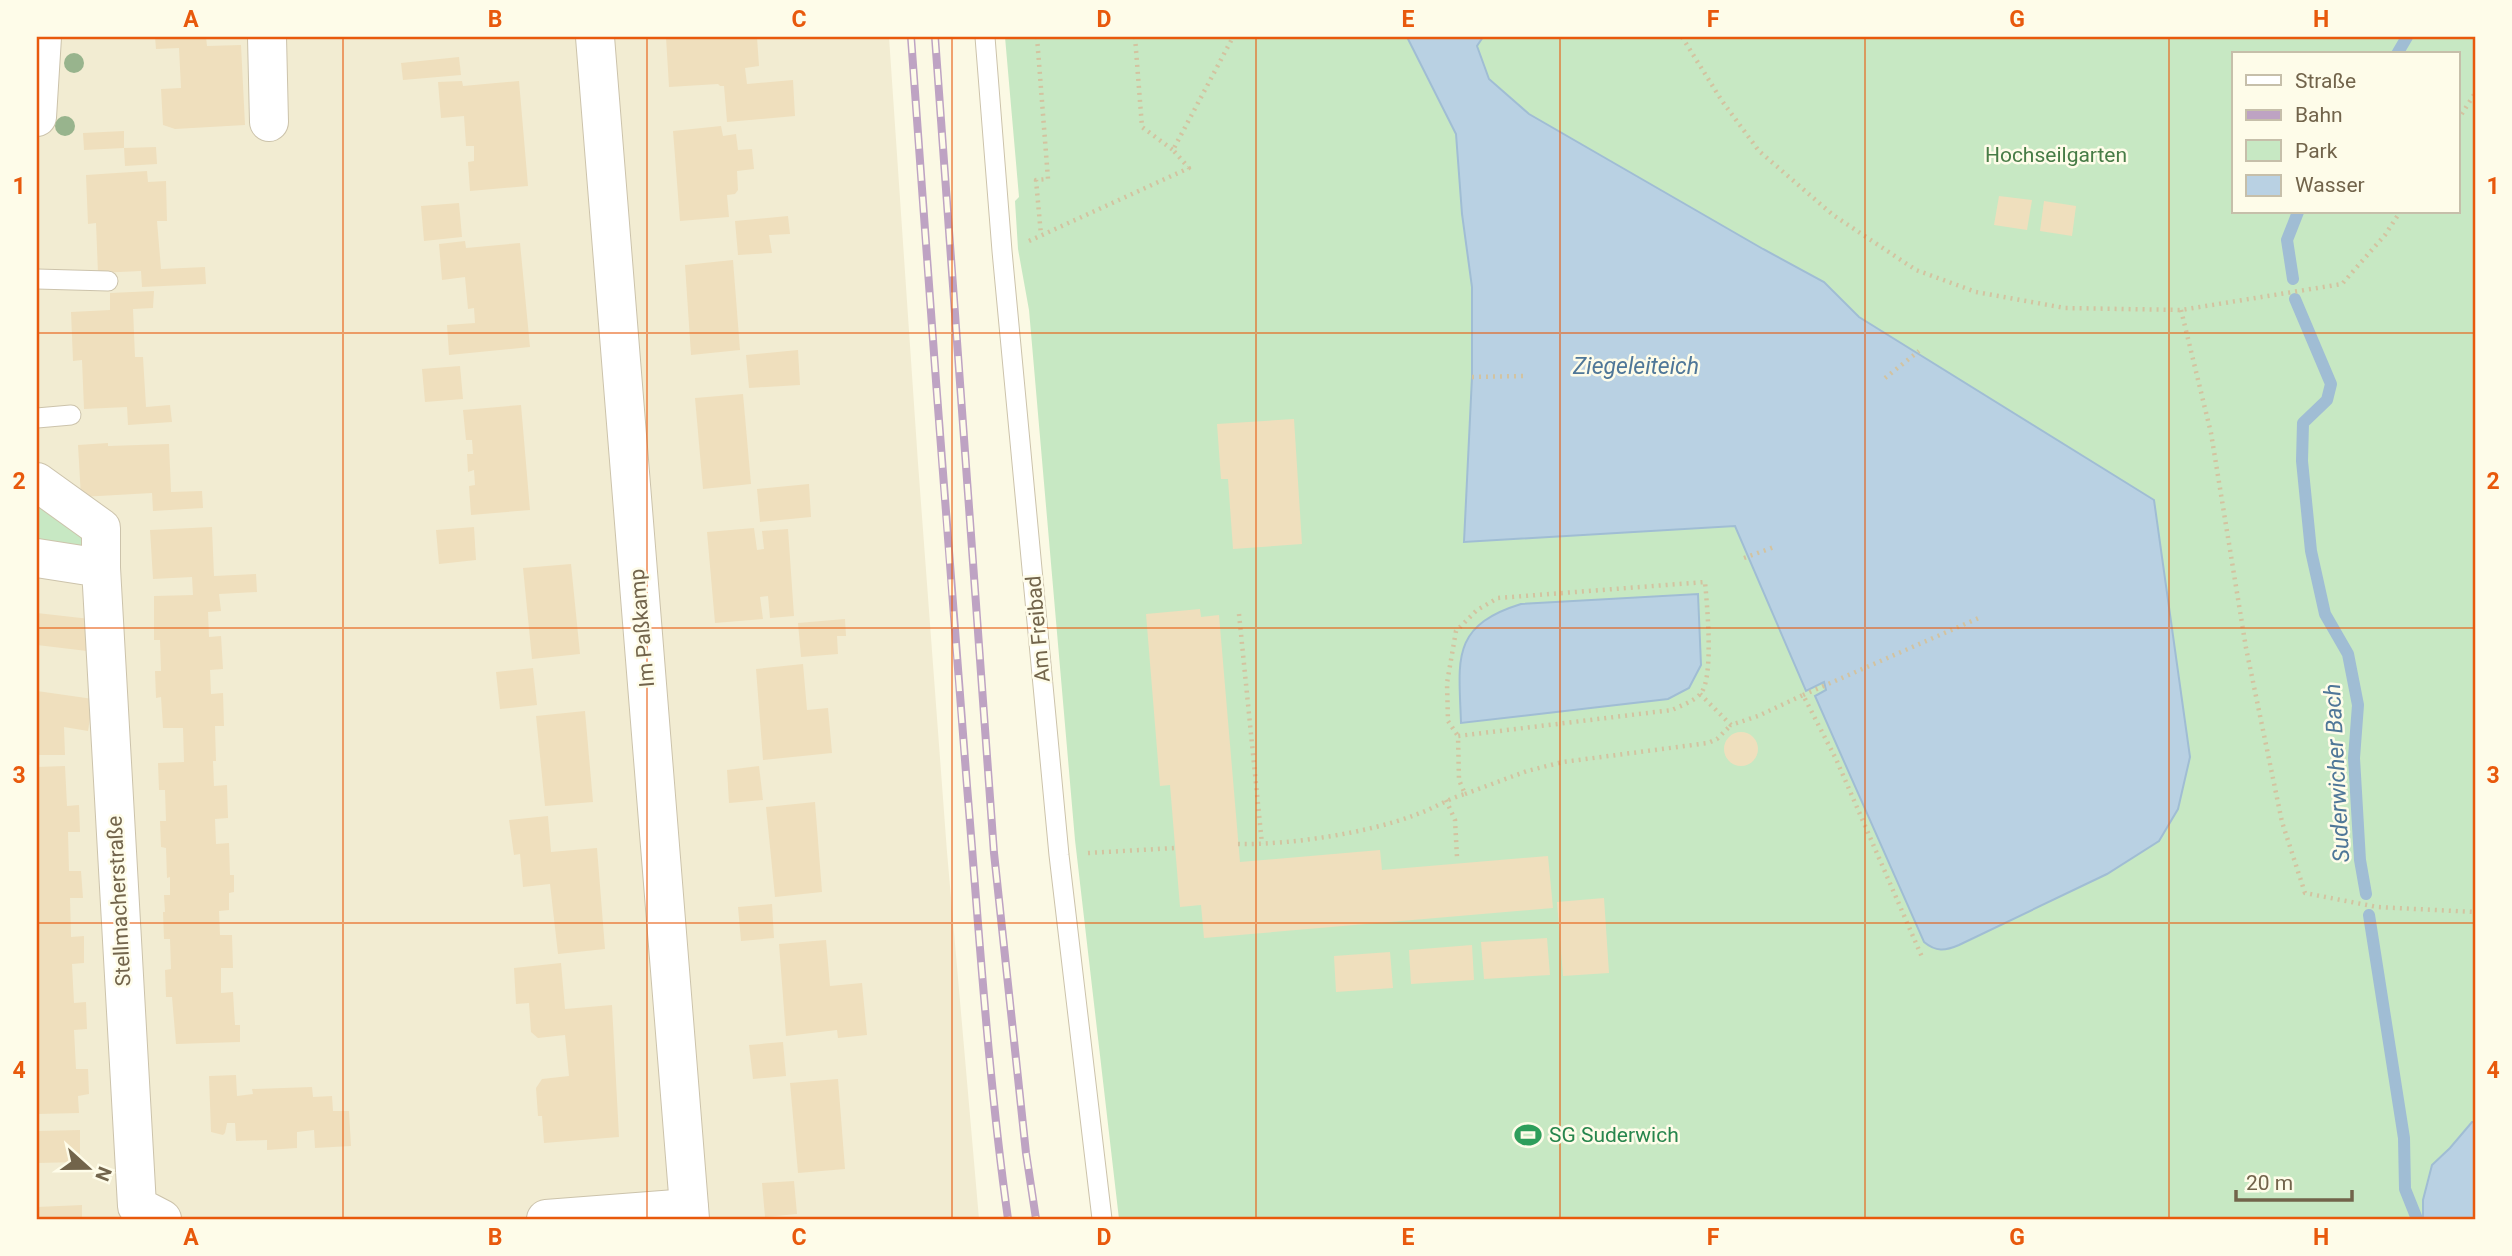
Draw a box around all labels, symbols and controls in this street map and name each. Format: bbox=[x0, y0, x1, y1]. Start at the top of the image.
text: A bbox=[183, 6, 199, 33]
text: B bbox=[488, 6, 502, 33]
text: C bbox=[791, 6, 807, 33]
text: D bbox=[1097, 6, 1111, 33]
text: E bbox=[1402, 6, 1415, 33]
text: F bbox=[1707, 6, 1720, 33]
text: G bbox=[2009, 6, 2025, 33]
text: H bbox=[2313, 6, 2329, 33]
legend bbox=[2232, 52, 2460, 214]
text: Straße bbox=[2295, 69, 2356, 93]
text: Bahn bbox=[2295, 103, 2343, 127]
text: Park bbox=[2295, 139, 2338, 163]
park label: Hochseilgarten bbox=[1985, 143, 2127, 167]
text: 1 bbox=[12, 173, 26, 200]
text: Wasser bbox=[2295, 173, 2365, 197]
text: 1 bbox=[2486, 173, 2500, 200]
water label: Ziegeleiteich bbox=[1572, 353, 1699, 380]
text: 2 bbox=[12, 468, 26, 495]
text: 2 bbox=[2486, 468, 2500, 495]
street label: Im Paßkamp bbox=[625, 568, 659, 688]
street label: Am Freibad bbox=[1021, 575, 1055, 683]
water label: Suderwicher Bach bbox=[2319, 683, 2355, 863]
text: 3 bbox=[12, 762, 26, 789]
text: 3 bbox=[2486, 762, 2500, 789]
street label: Stellmacherstraße bbox=[103, 815, 135, 987]
text: 4 bbox=[12, 1057, 26, 1084]
text: 4 bbox=[2486, 1057, 2500, 1084]
sports icon: SG Suderwich bbox=[1513, 1120, 1543, 1150]
place label: SG Suderwich bbox=[1549, 1123, 1679, 1147]
north arrow bbox=[52, 1134, 122, 1204]
scale bar bbox=[2236, 1158, 2351, 1202]
text: N bbox=[90, 1164, 117, 1184]
text: 20 m bbox=[2246, 1171, 2293, 1195]
text: A bbox=[183, 1224, 199, 1251]
text: B bbox=[488, 1224, 502, 1251]
text: C bbox=[791, 1224, 807, 1251]
text: D bbox=[1097, 1224, 1111, 1251]
text: E bbox=[1402, 1224, 1415, 1251]
text: F bbox=[1707, 1224, 1720, 1251]
text: G bbox=[2009, 1224, 2025, 1251]
text: H bbox=[2313, 1224, 2329, 1251]

